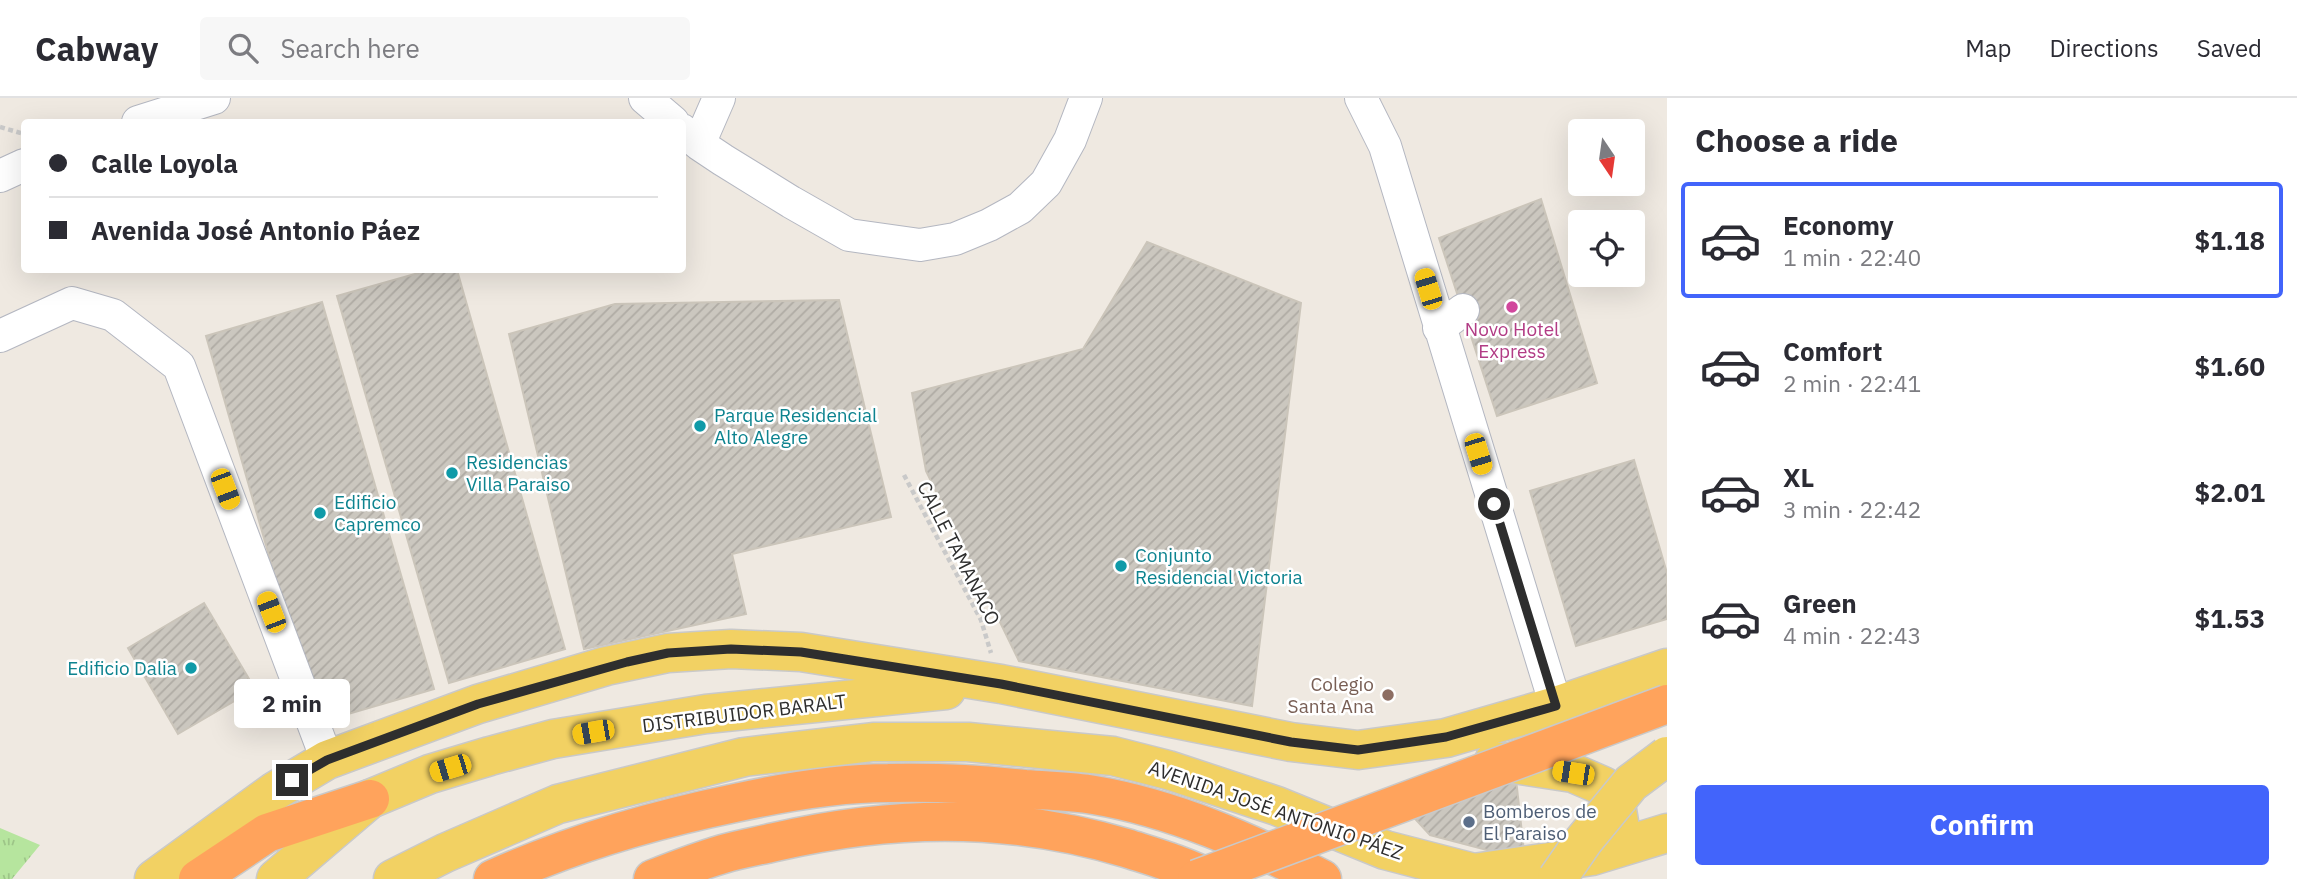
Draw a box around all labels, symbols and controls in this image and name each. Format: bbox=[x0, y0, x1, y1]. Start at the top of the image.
search box bbox=[200, 17, 690, 80]
text: Cabway bbox=[35, 27, 158, 70]
icon: search bbox=[224, 29, 262, 67]
text: Search here bbox=[280, 31, 420, 65]
text: Map bbox=[1965, 32, 2011, 64]
text: Directions bbox=[2049, 32, 2159, 64]
text: Saved bbox=[2197, 32, 2262, 64]
north arrow bbox=[1568, 119, 1645, 196]
map controls bbox=[1568, 119, 1645, 287]
text: Choose a ride bbox=[1695, 119, 1898, 161]
text: Calle Loyola bbox=[91, 146, 238, 180]
text: Economy bbox=[1783, 208, 1894, 242]
icon: car bbox=[1699, 209, 1762, 272]
button: locate bbox=[1568, 210, 1645, 287]
text: Avenida José Antonio Páez bbox=[91, 213, 420, 247]
text: $1.18 bbox=[2195, 223, 2265, 257]
text: 1 min · 22:40 bbox=[1783, 242, 1921, 272]
car bbox=[1412, 266, 1445, 312]
marker: Novo Hotel Express bbox=[1504, 299, 1520, 315]
place label: Novo Hotel Express bbox=[1465, 317, 1559, 363]
text: Comfort bbox=[1783, 334, 1882, 368]
icon: car bbox=[1699, 335, 1762, 398]
text: $1.60 bbox=[2195, 349, 2265, 383]
text: 2 min · 22:41 bbox=[1783, 368, 1921, 398]
place label: Parque Residencial Alto Alegre bbox=[714, 403, 877, 449]
marker: Parque Residencial Alto Alegre bbox=[692, 418, 708, 434]
car bbox=[1462, 431, 1495, 477]
place label: Residencias Villa Paraiso bbox=[466, 450, 570, 496]
text: XL bbox=[1783, 460, 1814, 494]
icon: car bbox=[1699, 461, 1762, 524]
marker: Residencias Villa Paraiso bbox=[444, 465, 460, 481]
car bbox=[208, 466, 243, 512]
text: $2.01 bbox=[2195, 475, 2265, 509]
street label: CALLE TAMANACO bbox=[912, 477, 1006, 629]
route start bbox=[1478, 488, 1510, 520]
place label: Edificio Capremco bbox=[334, 490, 421, 536]
text: 3 min · 22:42 bbox=[1783, 494, 1921, 524]
marker: Edificio Capremco bbox=[312, 505, 328, 521]
place label: Conjunto Residencial Victoria bbox=[1135, 543, 1303, 589]
marker: Conjunto Residencial Victoria bbox=[1113, 558, 1129, 574]
text: Green bbox=[1783, 586, 1857, 620]
icon: car bbox=[1699, 587, 1762, 650]
car bbox=[254, 589, 289, 635]
text: $1.53 bbox=[2195, 601, 2265, 635]
text: 4 min · 22:43 bbox=[1783, 620, 1921, 650]
place label: Edificio Dalia bbox=[67, 656, 177, 680]
marker: Edificio Dalia bbox=[183, 660, 199, 676]
place label: Colegio Santa Ana bbox=[1288, 672, 1374, 718]
callout: 2 min bbox=[234, 678, 350, 728]
marker: Colegio Santa Ana bbox=[1380, 687, 1396, 703]
text: 2 min bbox=[262, 688, 322, 718]
street label: DISTRIBUIDOR BARALT bbox=[641, 689, 847, 737]
car bbox=[571, 718, 616, 746]
car bbox=[427, 752, 474, 784]
street label: AVENIDA JOSÉ ANTONIO PÁEZ bbox=[1146, 755, 1406, 865]
car bbox=[1551, 759, 1596, 787]
route end bbox=[276, 764, 308, 796]
button: Confirm bbox=[1695, 785, 2269, 865]
place label: Bomberos de El Paraiso bbox=[1483, 799, 1597, 845]
marker: Bomberos de El Paraiso bbox=[1461, 814, 1477, 830]

